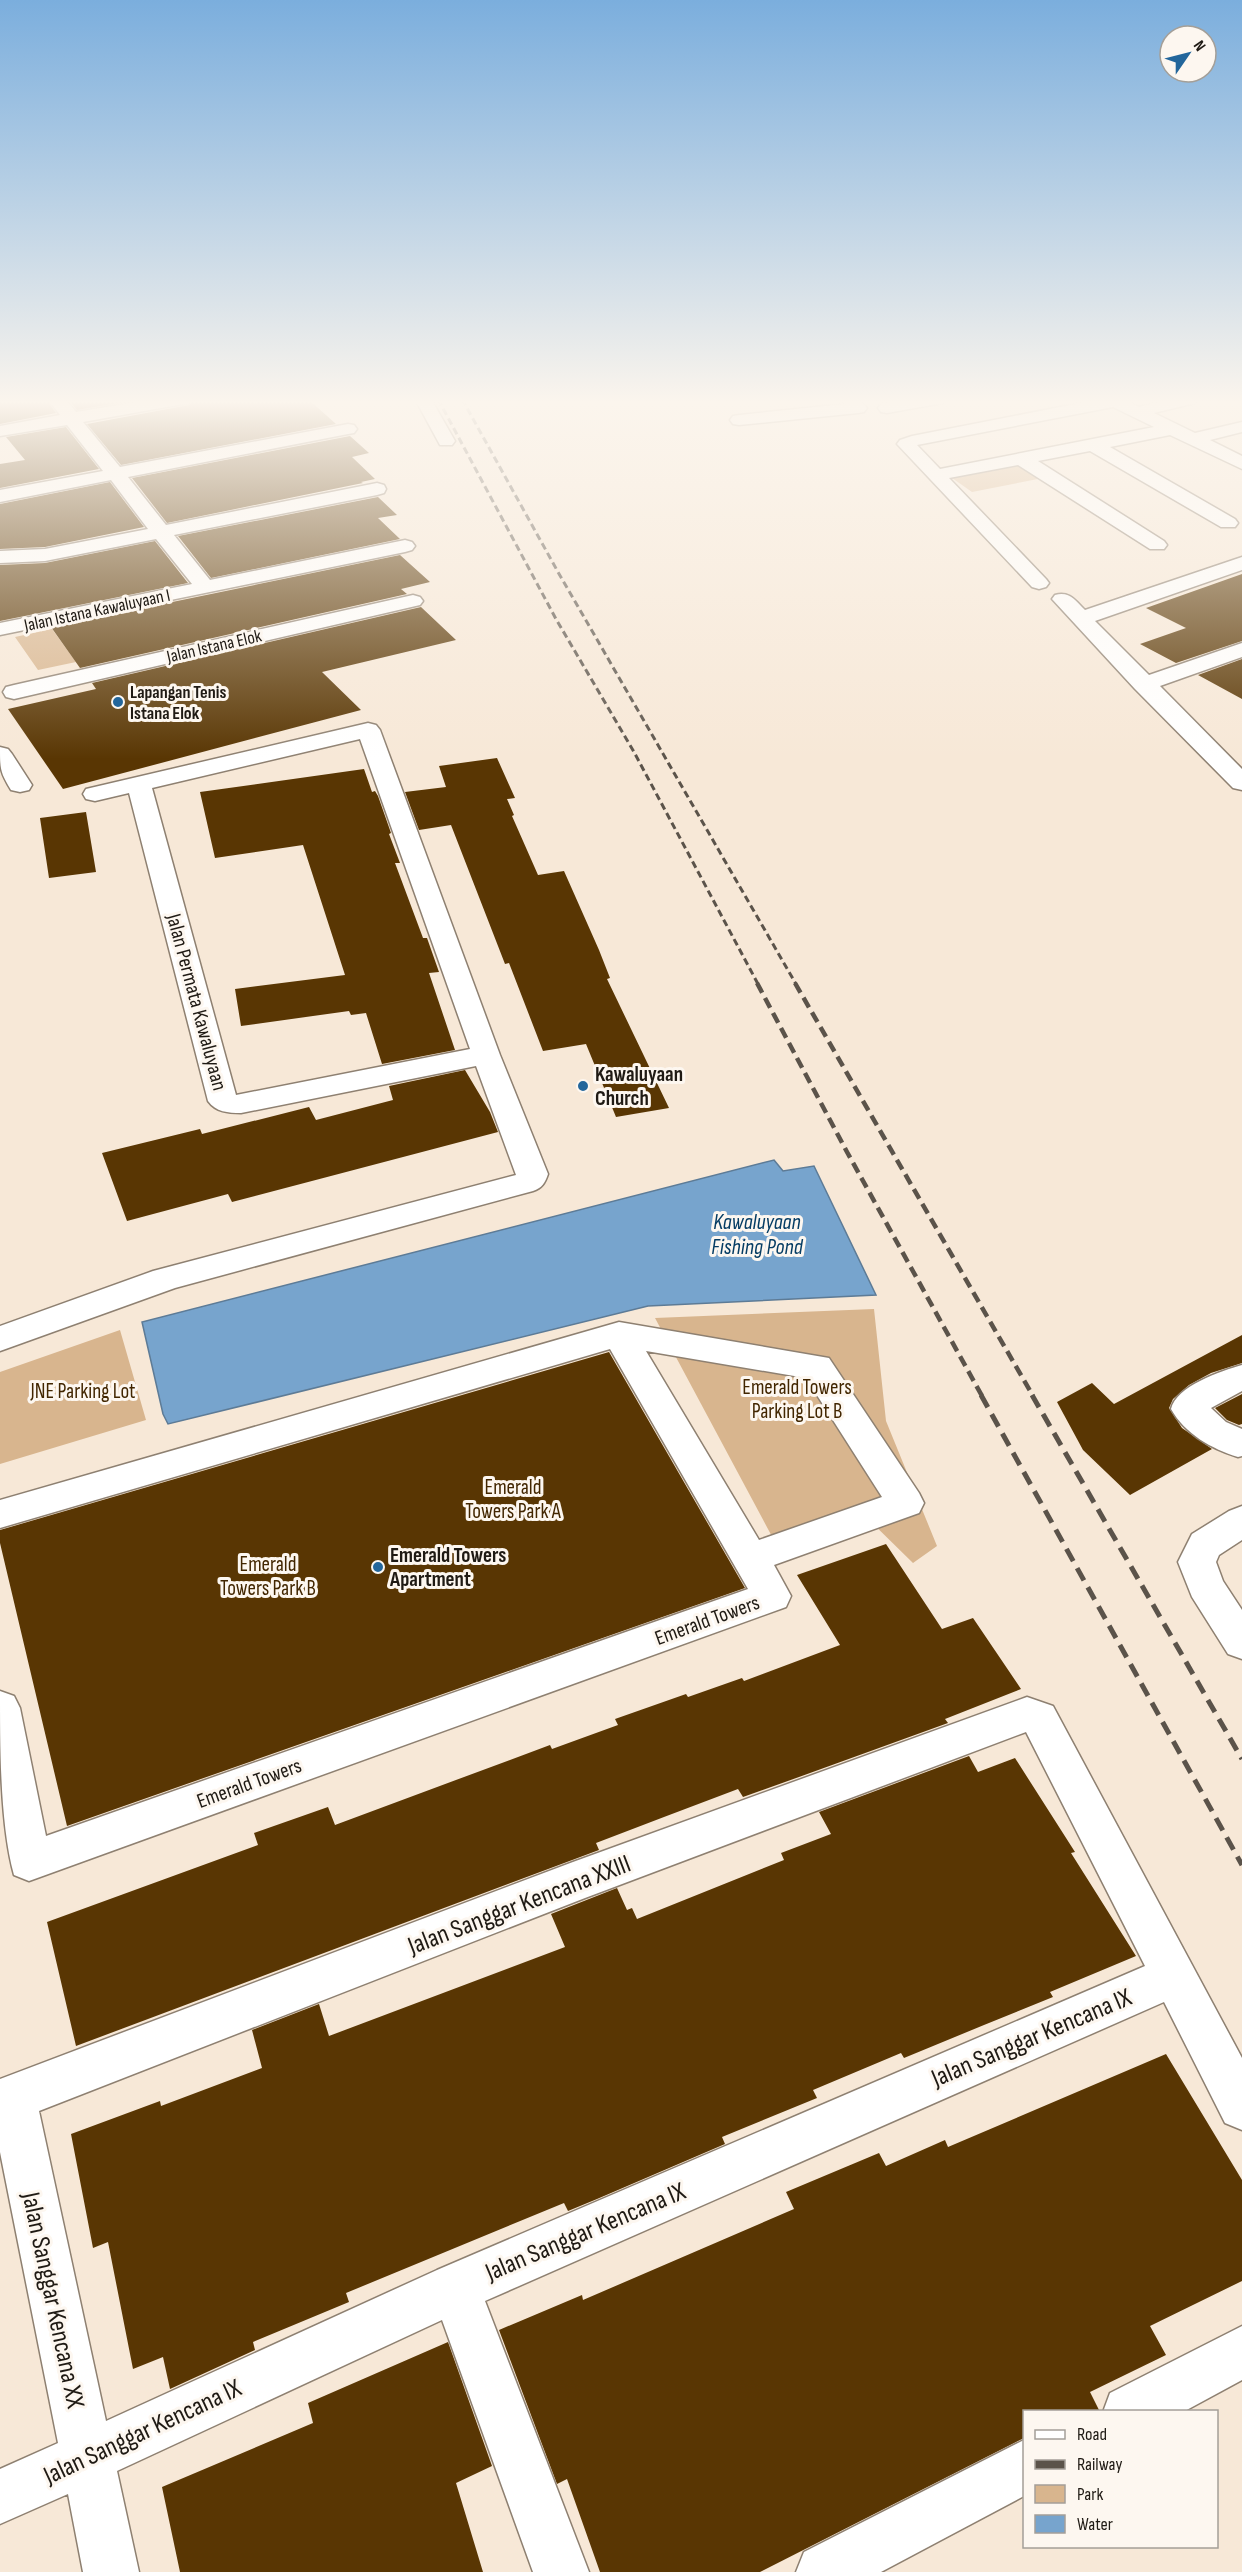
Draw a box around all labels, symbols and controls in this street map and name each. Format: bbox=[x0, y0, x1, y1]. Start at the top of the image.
north arrow bbox=[1158, 24, 1218, 84]
text: N bbox=[1189, 37, 1209, 55]
street label: Jalan Istana Kawaluyaan I bbox=[21, 585, 172, 636]
street label: Jalan Istana Elok bbox=[164, 625, 264, 668]
place label: Lapangan Tenis Istana Elok bbox=[130, 682, 226, 724]
marker: Lapangan Tenis Istana Elok bbox=[111, 695, 125, 709]
street label: Jalan Permata Kawaluyaan bbox=[161, 910, 232, 1093]
place label: Kawaluyaan Church bbox=[595, 1062, 683, 1111]
marker: Kawaluyaan Church bbox=[576, 1079, 590, 1093]
water label: Kawaluyaan Fishing Pond bbox=[711, 1209, 804, 1261]
park label: Emerald Towers Parking Lot B bbox=[742, 1375, 852, 1424]
park label: JNE Parking Lot bbox=[30, 1379, 136, 1404]
park label: Emerald Towers Park A bbox=[465, 1475, 562, 1524]
place label: Emerald Towers Apartment bbox=[389, 1543, 506, 1592]
park label: Emerald Towers Park B bbox=[220, 1552, 316, 1601]
marker: Emerald Towers Apartment bbox=[371, 1560, 385, 1574]
street label: Emerald Towers bbox=[651, 1590, 763, 1651]
street label: Emerald Towers bbox=[193, 1753, 305, 1814]
street label: Jalan Sanggar Kencana XXIII bbox=[403, 1849, 635, 1963]
street label: Jalan Sanggar Kencana IX bbox=[926, 1982, 1136, 2095]
street label: Jalan Sanggar Kencana IX bbox=[480, 2176, 690, 2289]
street label: Jalan Sanggar Kencana XX bbox=[14, 2188, 91, 2411]
street label: Jalan Sanggar Kencana IX bbox=[38, 2373, 246, 2492]
legend bbox=[1023, 2410, 1218, 2548]
text: Road bbox=[1077, 2424, 1107, 2445]
text: Railway bbox=[1077, 2454, 1122, 2475]
text: Park bbox=[1077, 2484, 1103, 2505]
text: Water bbox=[1077, 2514, 1113, 2535]

